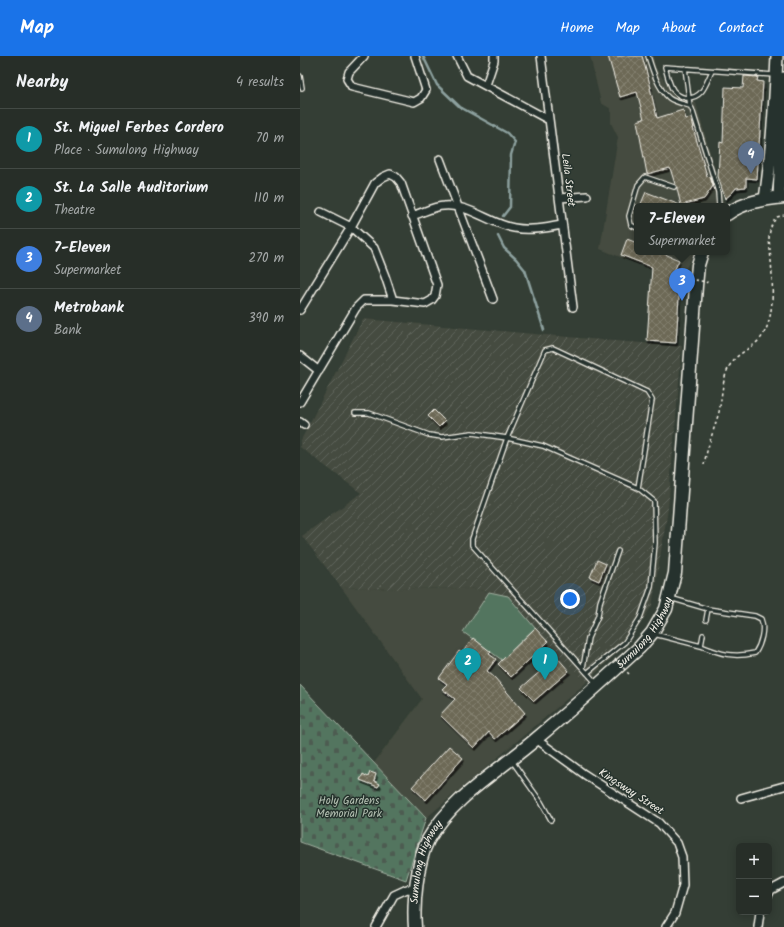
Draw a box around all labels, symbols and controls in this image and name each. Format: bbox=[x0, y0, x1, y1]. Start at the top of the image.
text: Map bbox=[20, 13, 54, 43]
text: Home bbox=[560, 17, 594, 39]
text: Map bbox=[616, 17, 640, 39]
text: About bbox=[662, 17, 696, 39]
text: Contact bbox=[718, 17, 764, 39]
text: Nearby bbox=[16, 69, 68, 96]
text: 4 results bbox=[236, 72, 284, 93]
text: St. Miguel Ferbes Cordero bbox=[54, 116, 224, 140]
text: 1 bbox=[27, 128, 31, 149]
text: 70 m bbox=[256, 128, 284, 149]
text: Place · Sumulong Highway bbox=[54, 140, 199, 161]
pin: 4 bbox=[738, 141, 764, 174]
street label: Leila Street bbox=[556, 152, 580, 208]
text: St. La Salle Auditorium bbox=[54, 176, 208, 200]
text: 2 bbox=[25, 188, 33, 209]
text: 110 m bbox=[254, 188, 284, 209]
text: Theatre bbox=[54, 200, 95, 221]
popup bbox=[634, 203, 730, 255]
text: 7-Eleven bbox=[648, 207, 705, 231]
text: Supermarket bbox=[648, 231, 716, 252]
text: 7-Eleven bbox=[54, 236, 111, 260]
text: 3 bbox=[25, 248, 33, 269]
text: 270 m bbox=[248, 248, 284, 269]
text: Supermarket bbox=[54, 260, 121, 281]
pin: 3 bbox=[669, 268, 695, 301]
text: Metrobank bbox=[54, 296, 124, 320]
text: 4 bbox=[25, 308, 33, 329]
text: 390 m bbox=[248, 308, 284, 329]
text: Bank bbox=[54, 320, 81, 341]
your location bbox=[560, 589, 580, 609]
street label: Sumulong Highway bbox=[612, 594, 678, 673]
pin: 1 bbox=[532, 647, 558, 680]
pin: 2 bbox=[455, 648, 481, 681]
street label: Kingsway Street bbox=[595, 764, 668, 820]
park label: Holy Gardens Memorial Park bbox=[316, 792, 383, 823]
street label: Sumulong Highway bbox=[406, 816, 448, 904]
map controls bbox=[736, 843, 772, 915]
button: + bbox=[736, 843, 772, 879]
button: − bbox=[736, 879, 772, 915]

